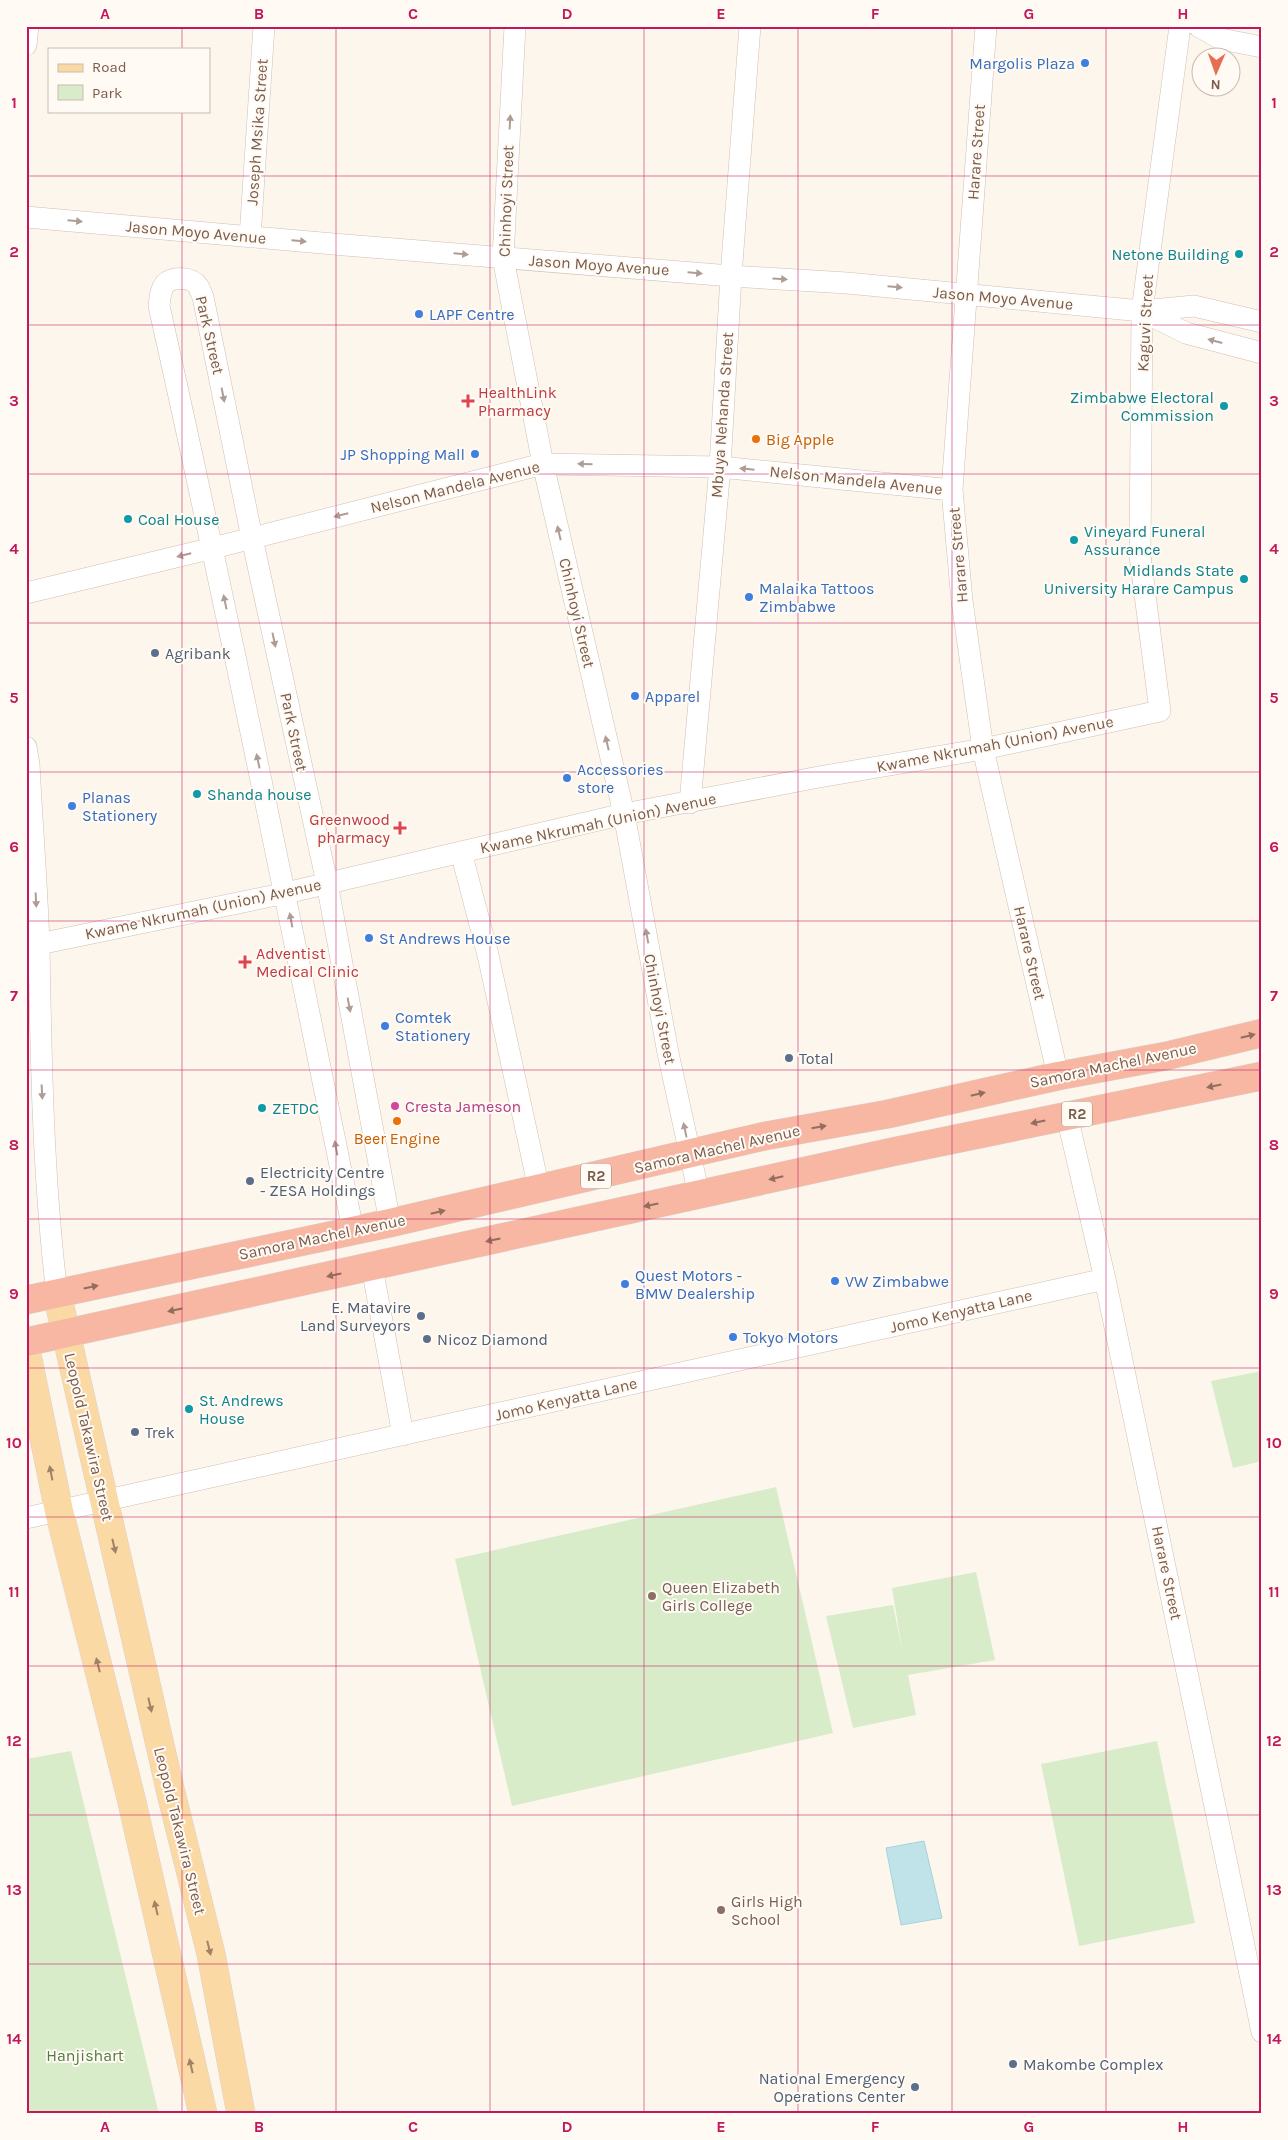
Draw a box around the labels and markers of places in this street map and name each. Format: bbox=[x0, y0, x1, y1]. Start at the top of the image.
place label: Margolis Plaza bbox=[969, 54, 1075, 73]
marker: Margolis Plaza bbox=[1079, 57, 1091, 69]
place label: Netone Building bbox=[1112, 245, 1229, 264]
marker: Netone Building bbox=[1233, 248, 1245, 260]
place label: LAPF Centre bbox=[429, 305, 514, 324]
marker: LAPF Centre bbox=[413, 308, 425, 320]
place label: HealthLink Pharmacy bbox=[478, 383, 557, 420]
place label: Zimbabwe Electoral Commission bbox=[1070, 388, 1214, 425]
marker: HealthLink Pharmacy bbox=[462, 395, 474, 407]
marker: Zimbabwe Electoral Commission bbox=[1218, 400, 1230, 412]
place label: Big Apple bbox=[766, 430, 834, 449]
marker: Big Apple bbox=[750, 433, 762, 445]
place label: JP Shopping Mall bbox=[341, 445, 465, 464]
marker: JP Shopping Mall bbox=[469, 448, 481, 460]
place label: Coal House bbox=[138, 510, 219, 529]
marker: Coal House bbox=[122, 513, 134, 525]
place label: Vineyard Funeral Assurance bbox=[1084, 522, 1206, 559]
marker: Vineyard Funeral Assurance bbox=[1068, 534, 1080, 546]
place label: Midlands State University Harare Campus bbox=[1044, 561, 1234, 598]
marker: Midlands State University Harare Campus bbox=[1238, 573, 1250, 585]
place label: Malaika Tattoos Zimbabwe bbox=[759, 579, 874, 616]
marker: Malaika Tattoos Zimbabwe bbox=[743, 591, 755, 603]
place label: Agribank bbox=[165, 644, 231, 663]
marker: Agribank bbox=[149, 647, 161, 659]
place label: Apparel bbox=[645, 687, 700, 706]
marker: Apparel bbox=[629, 690, 641, 702]
place label: Accessories store bbox=[577, 760, 664, 797]
marker: Accessories store bbox=[561, 772, 573, 784]
place label: Shanda house bbox=[207, 785, 312, 804]
place label: Planas Stationery bbox=[82, 788, 158, 825]
marker: Shanda house bbox=[191, 788, 203, 800]
marker: Planas Stationery bbox=[66, 800, 78, 812]
place label: Greenwood pharmacy bbox=[309, 810, 391, 847]
marker: Greenwood pharmacy bbox=[394, 822, 406, 834]
place label: St Andrews House bbox=[379, 929, 510, 948]
marker: St Andrews House bbox=[363, 932, 375, 944]
place label: Adventist Medical Clinic bbox=[256, 944, 359, 981]
marker: Adventist Medical Clinic bbox=[238, 955, 252, 969]
place label: Comtek Stationery bbox=[395, 1008, 471, 1045]
marker: Comtek Stationery bbox=[379, 1020, 391, 1032]
place label: Total bbox=[799, 1049, 834, 1068]
marker: Total bbox=[783, 1052, 795, 1064]
place label: Cresta Jameson bbox=[405, 1097, 521, 1116]
place label: ZETDC bbox=[272, 1099, 319, 1118]
marker: Cresta Jameson bbox=[389, 1100, 401, 1112]
marker: ZETDC bbox=[256, 1102, 268, 1114]
marker: Beer Engine bbox=[391, 1115, 403, 1127]
place label: Beer Engine bbox=[354, 1129, 440, 1148]
place label: Electricity Centre - ZESA Holdings bbox=[260, 1163, 385, 1200]
marker: Electricity Centre - ZESA Holdings bbox=[244, 1175, 256, 1187]
place label: Quest Motors - BMW Dealership bbox=[635, 1266, 755, 1303]
place label: VW Zimbabwe bbox=[845, 1272, 949, 1291]
marker: VW Zimbabwe bbox=[829, 1275, 841, 1287]
marker: Quest Motors - BMW Dealership bbox=[619, 1278, 631, 1290]
place label: E. Matavire Land Surveyors bbox=[300, 1298, 411, 1335]
marker: E. Matavire Land Surveyors bbox=[415, 1310, 427, 1322]
place label: Tokyo Motors bbox=[743, 1328, 839, 1347]
place label: Nicoz Diamond bbox=[437, 1330, 548, 1349]
marker: Tokyo Motors bbox=[727, 1331, 739, 1343]
marker: Nicoz Diamond bbox=[421, 1333, 433, 1345]
place label: St. Andrews House bbox=[199, 1391, 284, 1428]
marker: St. Andrews House bbox=[183, 1403, 195, 1415]
place label: Trek bbox=[145, 1423, 175, 1442]
marker: Trek bbox=[129, 1426, 141, 1438]
place label: Queen Elizabeth Girls College bbox=[662, 1578, 780, 1615]
marker: Queen Elizabeth Girls College bbox=[646, 1590, 658, 1602]
place label: Girls High School bbox=[731, 1892, 803, 1929]
marker: Girls High School bbox=[715, 1904, 727, 1916]
place label: Makombe Complex bbox=[1023, 2055, 1163, 2074]
marker: Makombe Complex bbox=[1007, 2058, 1019, 2070]
place label: National Emergency Operations Center bbox=[759, 2069, 906, 2106]
marker: National Emergency Operations Center bbox=[909, 2081, 921, 2093]

